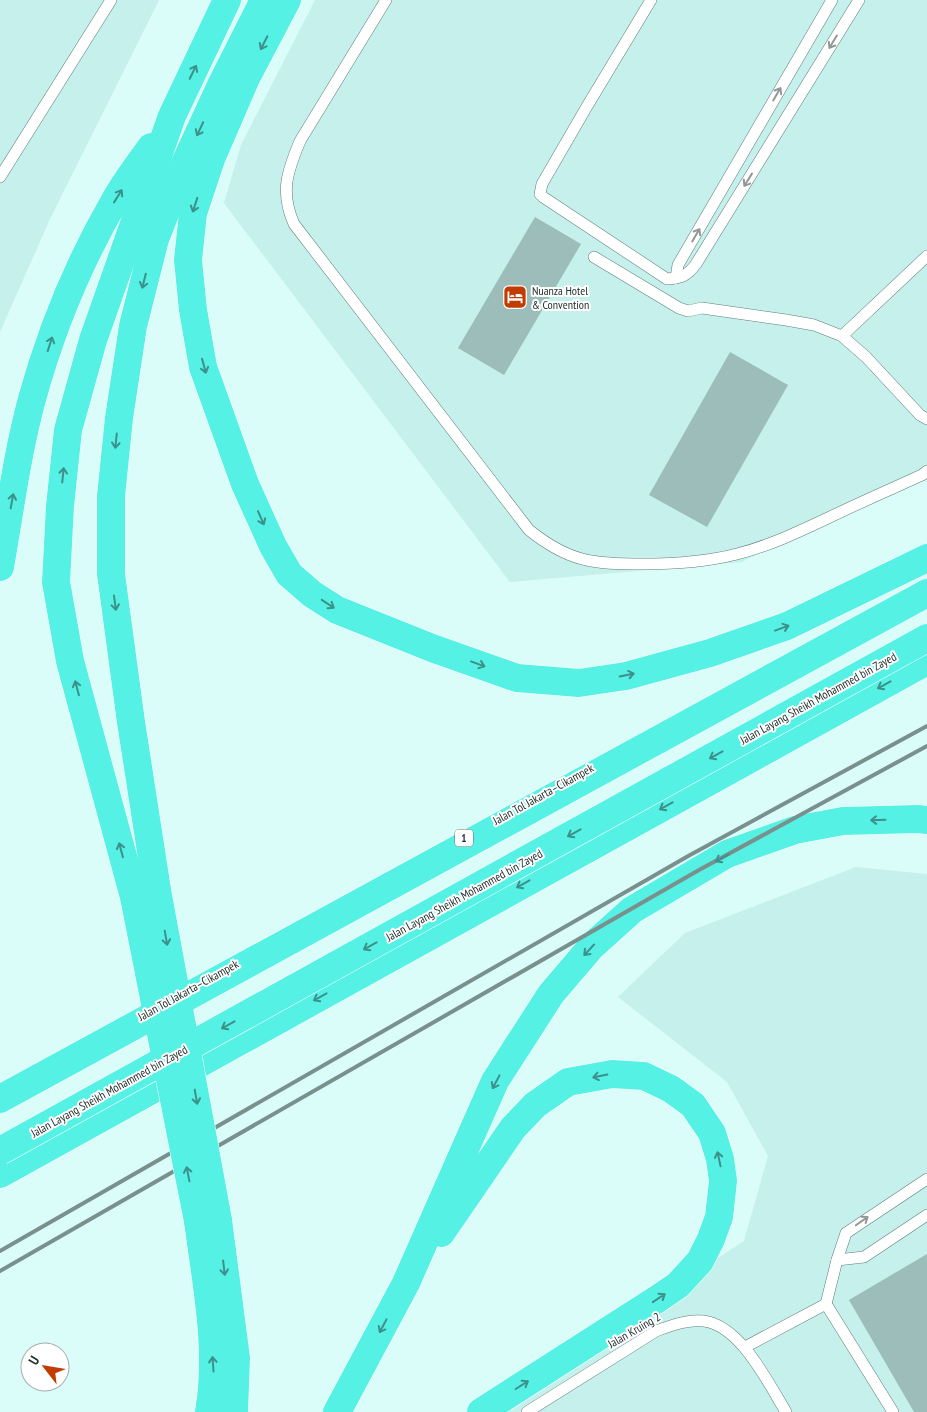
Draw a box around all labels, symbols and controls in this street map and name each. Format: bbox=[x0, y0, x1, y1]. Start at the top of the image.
one-way arrow bbox=[828, 34, 838, 48]
one-way arrow bbox=[259, 36, 269, 51]
one-way arrow bbox=[189, 65, 198, 80]
one-way arrow bbox=[773, 88, 783, 102]
one-way arrow bbox=[195, 121, 205, 136]
one-way arrow bbox=[743, 173, 753, 187]
one-way arrow bbox=[113, 190, 123, 204]
one-way arrow bbox=[190, 197, 199, 212]
one-way arrow bbox=[691, 228, 701, 242]
one-way arrow bbox=[139, 273, 148, 289]
place label: Nuanza Hotel & Convention bbox=[532, 283, 589, 312]
hotel icon: Nuanza Hotel & Convention bbox=[502, 284, 528, 310]
one-way arrow bbox=[46, 336, 55, 352]
one-way arrow bbox=[200, 357, 209, 373]
one-way arrow bbox=[112, 433, 121, 449]
one-way arrow bbox=[58, 468, 68, 484]
one-way arrow bbox=[7, 494, 17, 510]
one-way arrow bbox=[256, 510, 266, 525]
one-way arrow bbox=[110, 595, 120, 611]
one-way arrow bbox=[321, 598, 335, 609]
one-way arrow bbox=[774, 623, 789, 632]
street label: Jalan Layang Sheikh Mohammed bin Zayed bbox=[736, 649, 899, 748]
one-way arrow bbox=[470, 660, 486, 669]
one-way arrow bbox=[618, 670, 634, 680]
one-way arrow bbox=[72, 680, 81, 696]
one-way arrow bbox=[878, 680, 892, 690]
one-way arrow bbox=[709, 751, 724, 760]
street label: Jalan Tol Jakarta–Cikampek bbox=[489, 760, 596, 828]
one-way arrow bbox=[659, 801, 673, 811]
one-way arrow bbox=[871, 816, 887, 825]
one-way arrow bbox=[567, 829, 581, 839]
road number: 1 bbox=[455, 830, 473, 846]
one-way arrow bbox=[116, 843, 125, 859]
street label: Jalan Layang Sheikh Mohammed bin Zayed bbox=[382, 846, 545, 945]
one-way arrow bbox=[715, 853, 730, 863]
one-way arrow bbox=[516, 879, 531, 889]
one-way arrow bbox=[162, 929, 172, 945]
one-way arrow bbox=[363, 941, 378, 951]
one-way arrow bbox=[583, 943, 595, 956]
street label: Jalan Tol Jakarta–Cikampek bbox=[134, 956, 241, 1024]
one-way arrow bbox=[313, 992, 328, 1002]
one-way arrow bbox=[221, 1020, 236, 1030]
street label: Jalan Layang Sheikh Mohammed bin Zayed bbox=[27, 1042, 190, 1141]
one-way arrow bbox=[592, 1072, 608, 1081]
one-way arrow bbox=[491, 1074, 500, 1089]
one-way arrow bbox=[191, 1089, 201, 1105]
one-way arrow bbox=[714, 1151, 723, 1167]
one-way arrow bbox=[183, 1166, 193, 1182]
one-way arrow bbox=[855, 1216, 869, 1226]
one-way arrow bbox=[219, 1260, 229, 1276]
one-way arrow bbox=[652, 1293, 666, 1303]
street label: Jalan Kruing 2 bbox=[604, 1309, 663, 1352]
one-way arrow bbox=[378, 1319, 388, 1334]
north arrow bbox=[20, 1342, 70, 1392]
text: U bbox=[24, 1353, 43, 1368]
one-way arrow bbox=[209, 1356, 218, 1372]
one-way arrow bbox=[514, 1380, 528, 1390]

